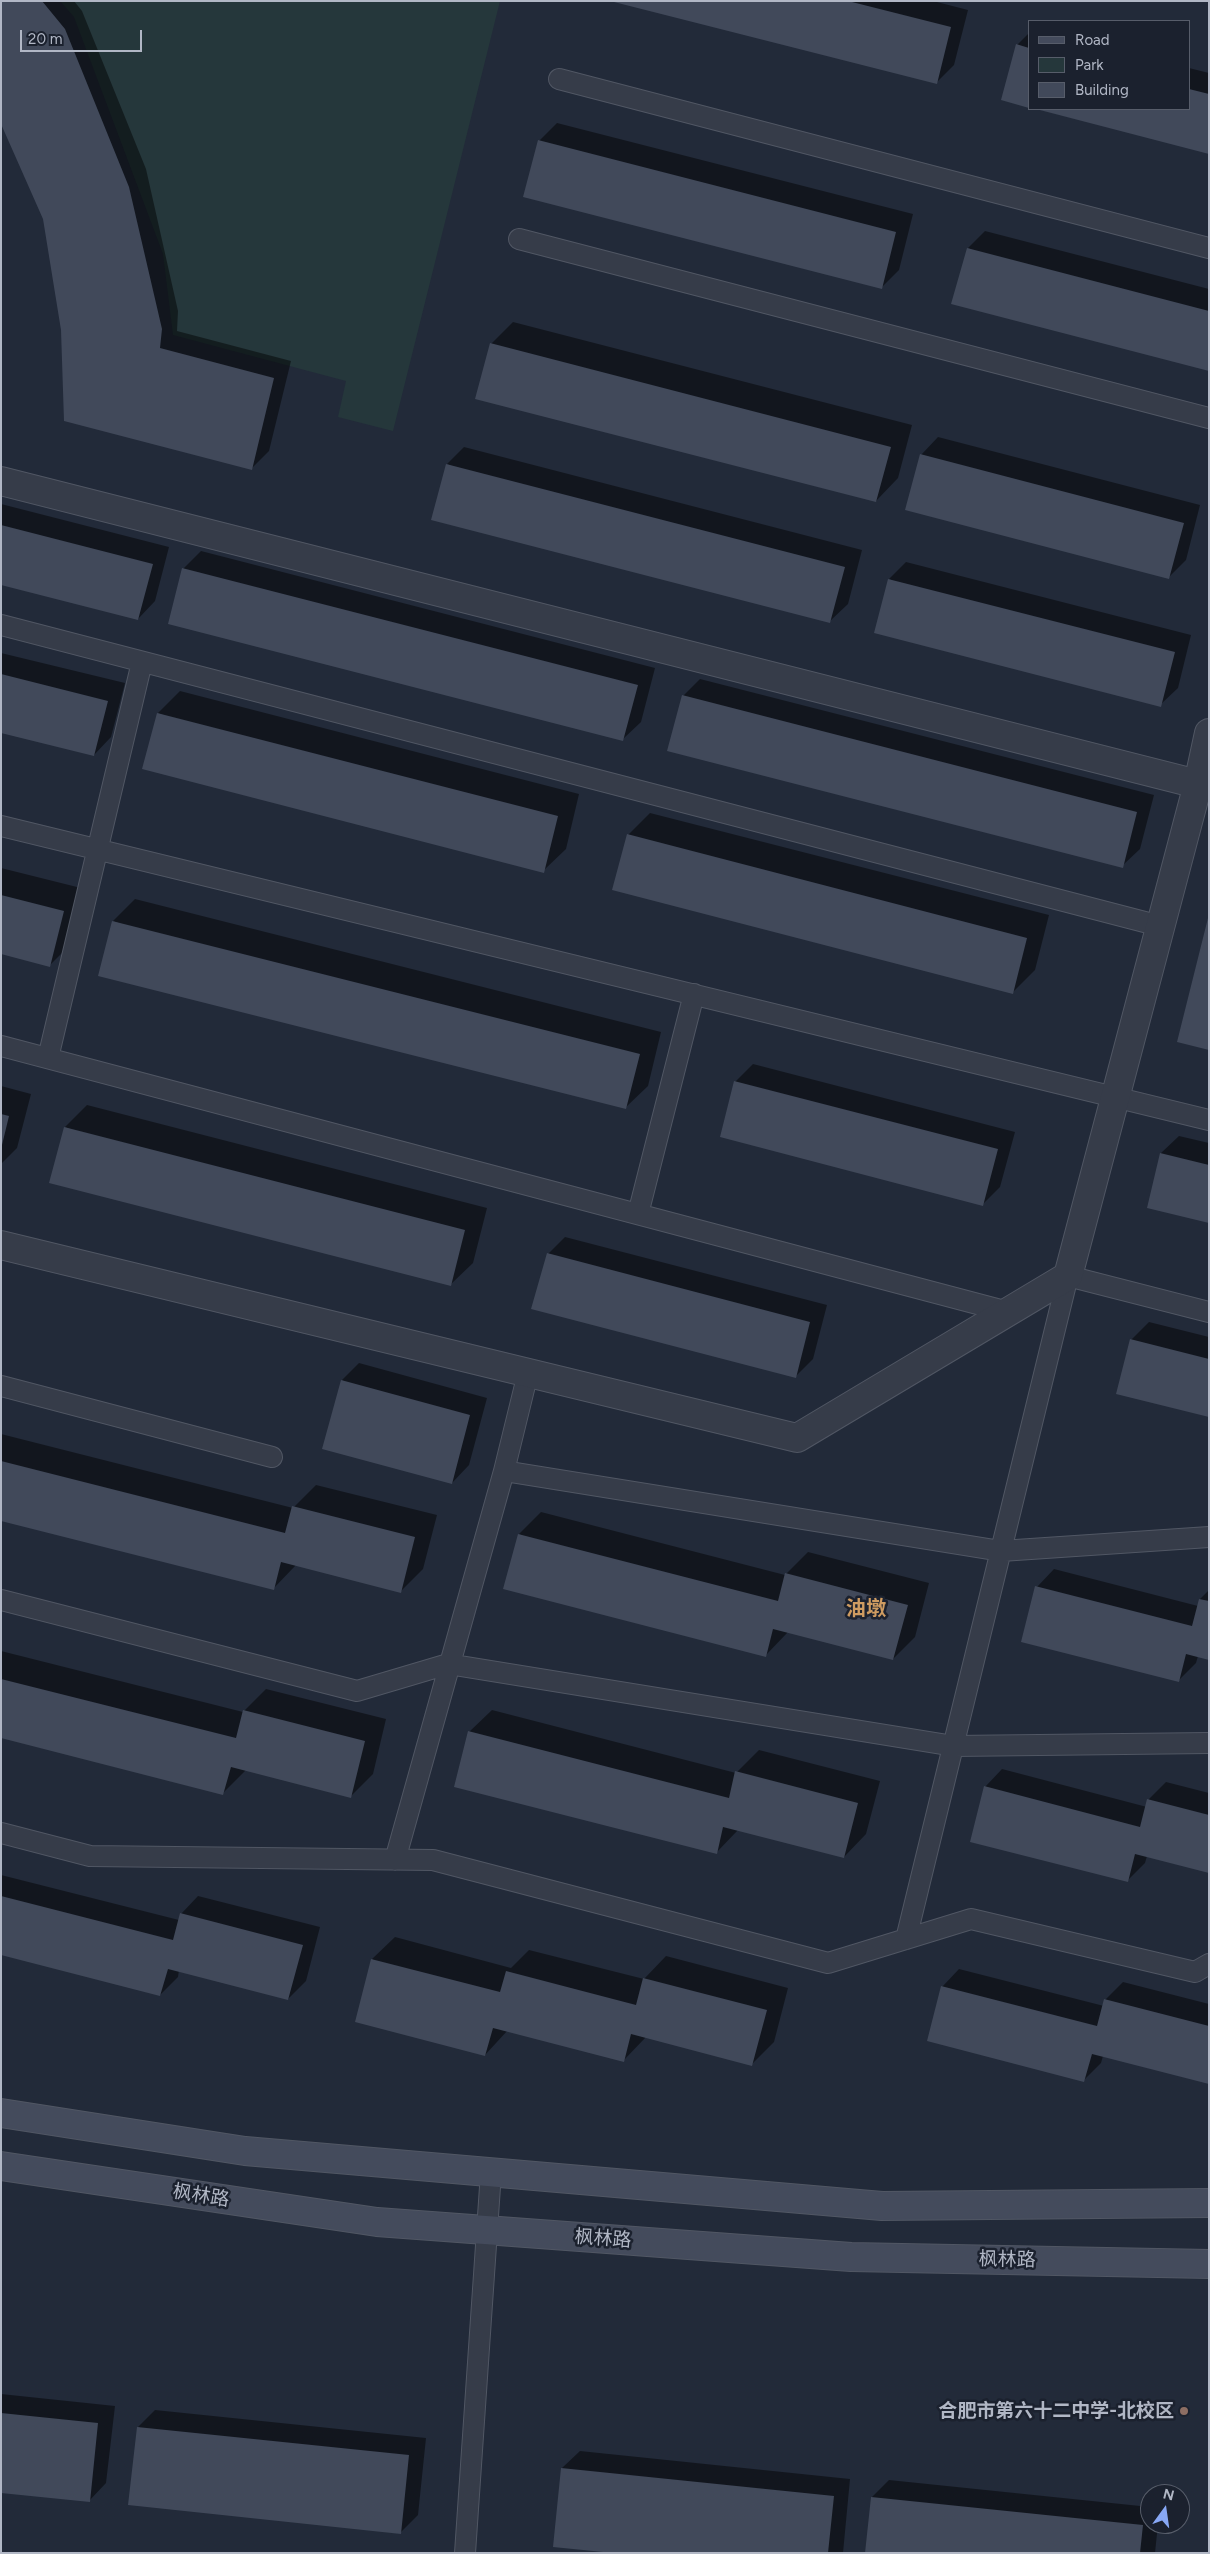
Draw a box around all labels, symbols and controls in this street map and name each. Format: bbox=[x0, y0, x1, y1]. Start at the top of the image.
scale bar bbox=[22, 20, 145, 52]
legend bbox=[1028, 20, 1190, 110]
text: 20 m bbox=[28, 30, 62, 48]
text: Road bbox=[1075, 31, 1110, 49]
text: Park bbox=[1075, 56, 1104, 74]
text: Building bbox=[1075, 81, 1129, 99]
district label: 油墩 bbox=[846, 1597, 886, 1621]
street label: 枫林路 bbox=[171, 2180, 231, 2212]
street label: 枫林路 bbox=[574, 2226, 632, 2252]
street label: 枫林路 bbox=[978, 2248, 1036, 2272]
place label: 合肥市第六十二中学-北校区 bbox=[938, 2400, 1174, 2422]
marker: 合肥市第六十二中学-北校区 bbox=[1178, 2405, 1190, 2417]
north arrow bbox=[1140, 2484, 1190, 2534]
text: N bbox=[1161, 2485, 1176, 2504]

